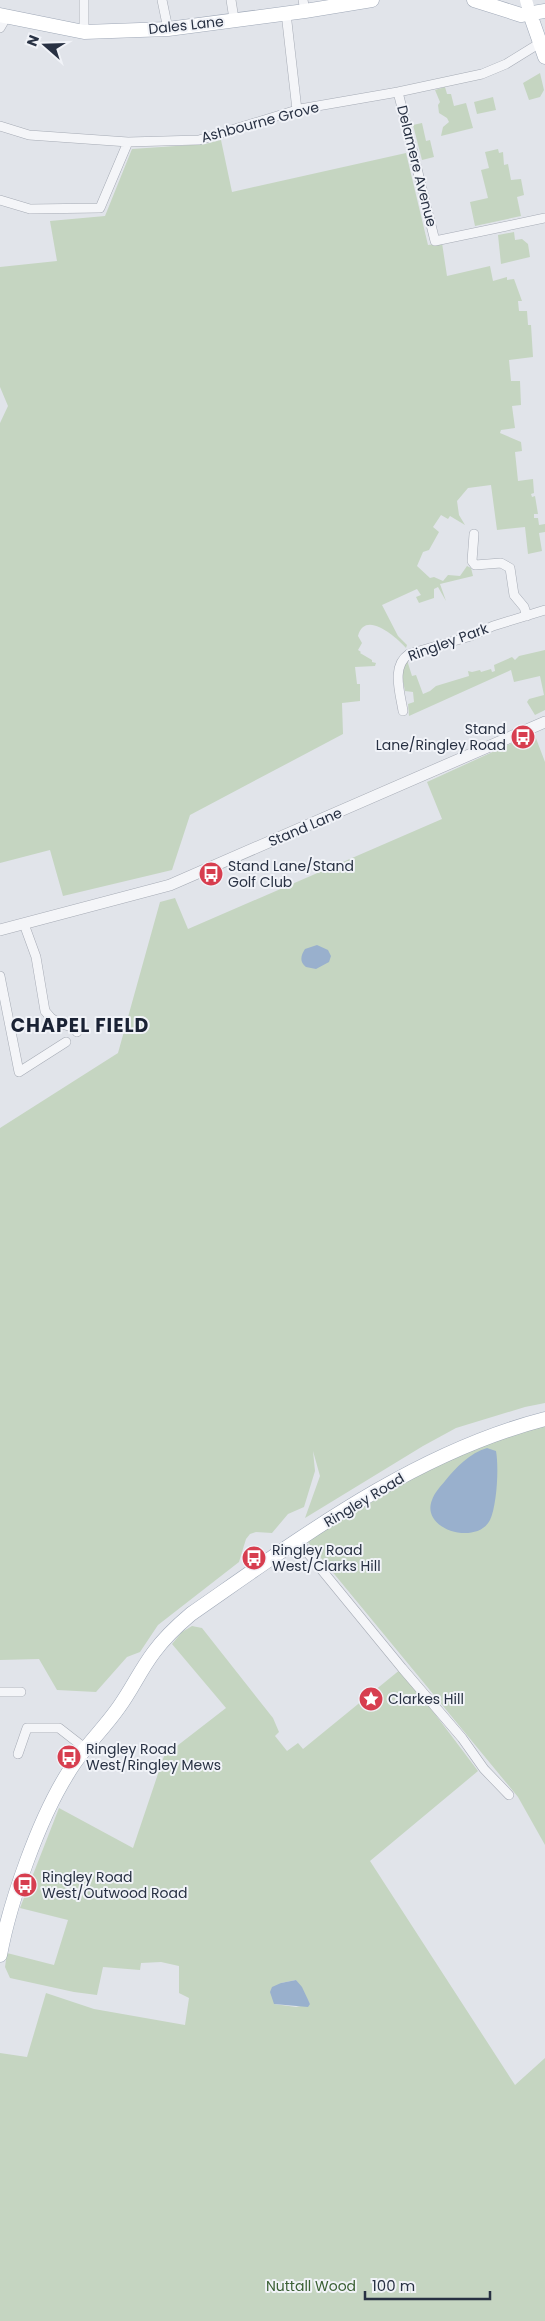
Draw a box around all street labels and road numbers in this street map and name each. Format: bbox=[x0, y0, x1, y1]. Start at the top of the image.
street label: Dales Lane bbox=[147, 11, 225, 39]
street label: Ashbourne Grove bbox=[199, 97, 321, 147]
street label: Delamere Avenue bbox=[392, 103, 442, 229]
street label: Ringley Park bbox=[405, 618, 492, 666]
street label: Stand Lane bbox=[265, 802, 345, 851]
street label: Ringley Road bbox=[320, 1468, 408, 1532]

